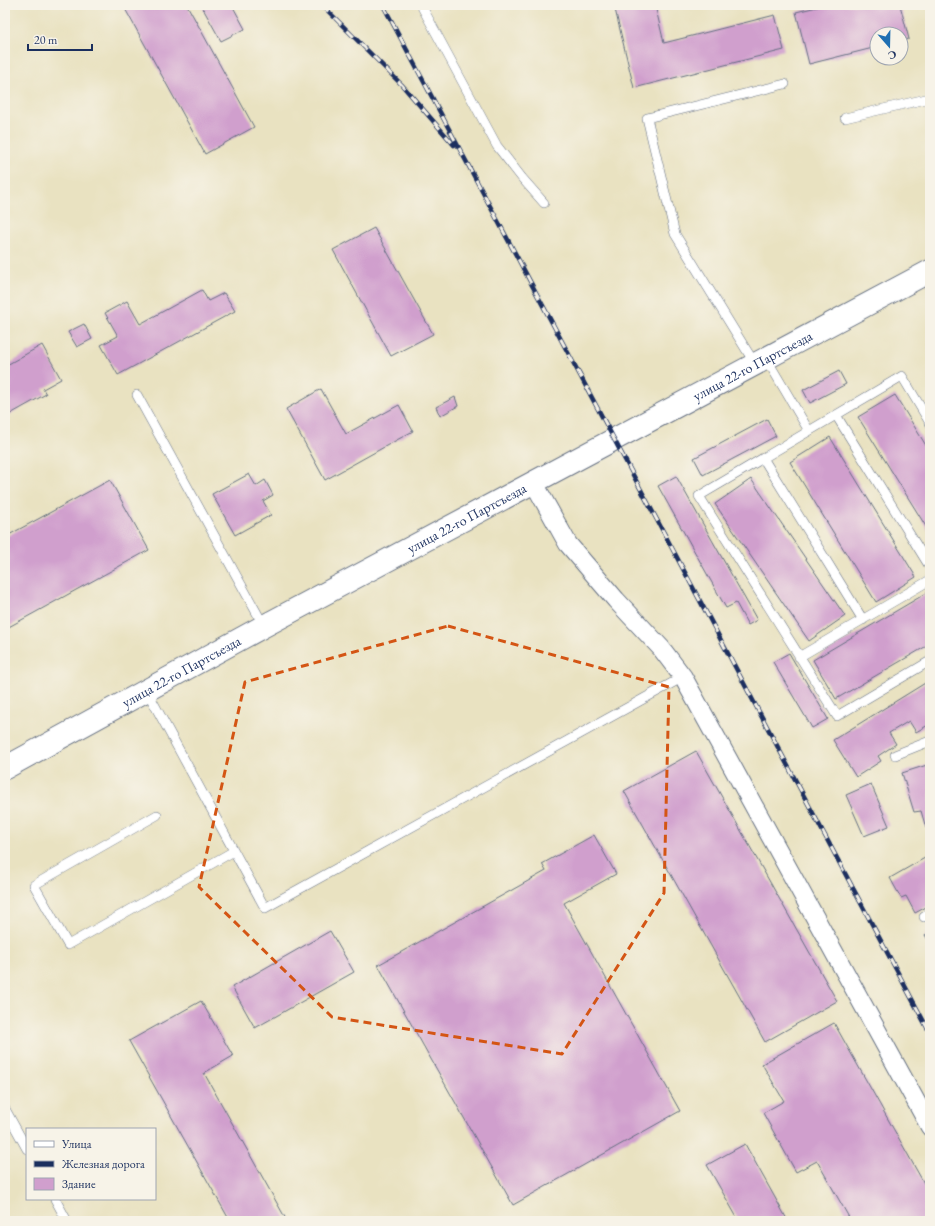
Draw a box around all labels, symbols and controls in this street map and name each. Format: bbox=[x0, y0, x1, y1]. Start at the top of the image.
scale bar bbox=[28, 26, 92, 52]
north arrow bbox=[869, 26, 909, 66]
text: 20 m bbox=[34, 32, 58, 48]
text: С bbox=[886, 47, 898, 63]
street label: улица 22-го Партсъезда bbox=[690, 326, 816, 405]
street label: улица 22-го Партсъезда bbox=[404, 479, 530, 557]
street label: улица 22-го Партсъезда bbox=[119, 631, 244, 711]
legend bbox=[26, 1128, 156, 1200]
text: Улица bbox=[61, 1136, 92, 1152]
text: Железная дорога bbox=[61, 1156, 145, 1172]
text: Здание bbox=[62, 1176, 96, 1192]

